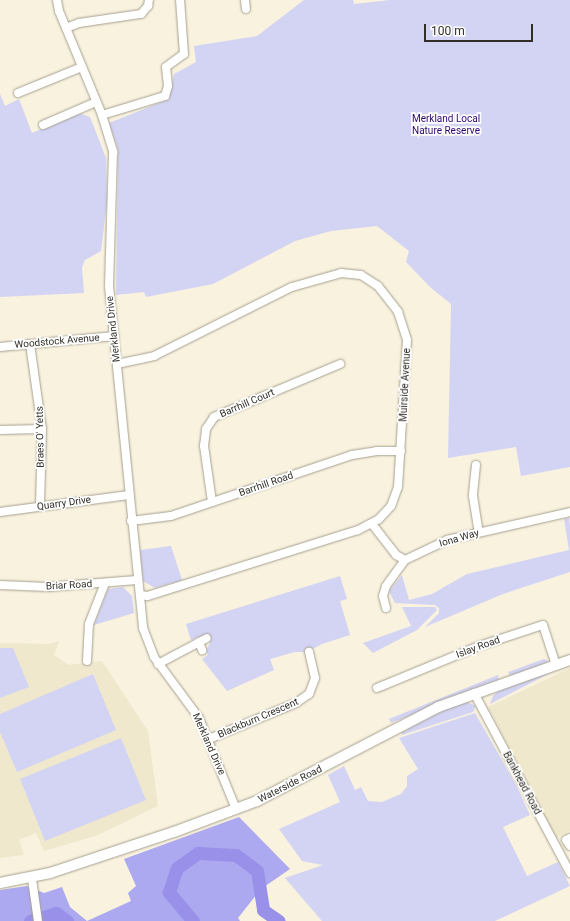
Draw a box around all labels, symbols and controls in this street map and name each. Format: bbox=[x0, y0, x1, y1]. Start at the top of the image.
scale bar bbox=[426, 16, 535, 42]
text: 100 m bbox=[431, 24, 465, 38]
park label: Merkland Local Nature Reserve bbox=[412, 112, 480, 136]
street label: Merkland Drive bbox=[104, 295, 122, 363]
street label: Woodstock Avenue bbox=[14, 331, 100, 351]
street label: Muirside Avenue bbox=[397, 348, 413, 422]
street label: Barrhill Court bbox=[218, 386, 276, 420]
street label: Braes O' Yetts bbox=[33, 406, 47, 468]
street label: Barrhill Road bbox=[237, 469, 295, 499]
street label: Quarry Drive bbox=[36, 493, 92, 513]
street label: Iona Way bbox=[438, 527, 480, 549]
street label: Briar Road bbox=[46, 578, 92, 592]
street label: Islay Road bbox=[454, 634, 502, 660]
street label: Blackburn Crescent bbox=[216, 696, 300, 740]
street label: Merkland Drive bbox=[190, 711, 228, 777]
street label: Bankhead Road bbox=[500, 749, 544, 817]
street label: Waterside Road bbox=[256, 763, 324, 805]

